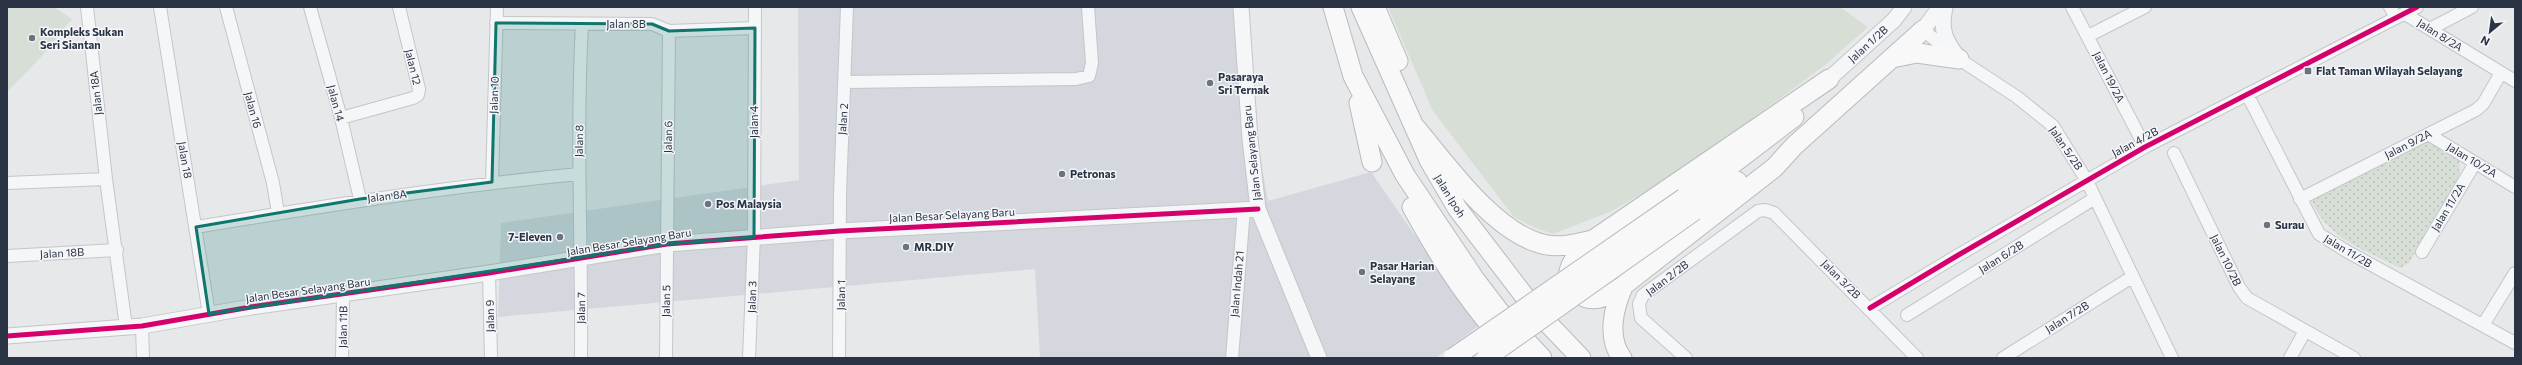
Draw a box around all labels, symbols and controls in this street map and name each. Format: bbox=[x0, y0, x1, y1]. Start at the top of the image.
north arrow bbox=[2470, 12, 2510, 52]
street label: Jalan 8/2A bbox=[2415, 16, 2466, 55]
street label: Jalan 8B bbox=[606, 17, 646, 31]
street label: Jalan 1/2B bbox=[1845, 22, 1891, 66]
place label: Kompleks Sukan Seri Siantan bbox=[40, 25, 124, 51]
marker: Kompleks Sukan Seri Siantan bbox=[27, 33, 37, 43]
text: N bbox=[2478, 33, 2492, 49]
street label: Jalan 12 bbox=[402, 47, 424, 87]
street label: Jalan 19/2A bbox=[2090, 49, 2128, 105]
place label: Flat Taman Wilayah Selayang bbox=[2316, 64, 2463, 77]
marker: Flat Taman Wilayah Selayang bbox=[2303, 66, 2313, 76]
street label: Jalan 18A bbox=[87, 70, 105, 116]
place label: Pasaraya Sri Ternak bbox=[1218, 70, 1270, 96]
street label: Jalan 10 bbox=[486, 76, 502, 114]
marker: Pasaraya Sri Ternak bbox=[1205, 78, 1215, 88]
street label: Jalan 14 bbox=[324, 83, 348, 123]
street label: Jalan 16 bbox=[241, 90, 265, 130]
street label: Jalan 2 bbox=[835, 103, 851, 135]
street label: Jalan 4 bbox=[747, 105, 761, 138]
street label: Jalan Selayang Baru bbox=[1240, 105, 1264, 201]
street label: Jalan 6 bbox=[661, 120, 675, 153]
street label: Jalan 5/2B bbox=[2046, 123, 2086, 173]
street label: Jalan 8 bbox=[572, 124, 586, 157]
street label: Jalan 4/2B bbox=[2109, 124, 2161, 160]
street label: Jalan 9/2A bbox=[2382, 126, 2434, 162]
street label: Jalan 18 bbox=[175, 140, 195, 180]
street label: Jalan 10/2A bbox=[2444, 140, 2500, 181]
place label: Petronas bbox=[1070, 167, 1116, 180]
marker: Petronas bbox=[1057, 169, 1067, 179]
street label: Jalan Ipoh bbox=[1431, 172, 1469, 220]
street label: Jalan 11/2A bbox=[2428, 180, 2468, 234]
street label: Jalan 8A bbox=[366, 187, 408, 205]
place label: Pos Malaysia bbox=[716, 197, 782, 210]
marker: Pos Malaysia bbox=[703, 199, 713, 209]
street label: Jalan Besar Selayang Baru bbox=[889, 205, 1015, 225]
place label: Surau bbox=[2275, 218, 2304, 231]
marker: Surau bbox=[2262, 220, 2272, 230]
street label: Jalan Besar Selayang Baru bbox=[566, 225, 692, 259]
place label: 7-Eleven bbox=[508, 230, 552, 243]
street label: Jalan 11/2B bbox=[2321, 231, 2375, 271]
marker: 7-Eleven bbox=[555, 232, 565, 242]
street label: Jalan 10/2B bbox=[2208, 232, 2244, 288]
street label: Jalan 6/2B bbox=[1976, 238, 2026, 276]
place label: MR.DIY bbox=[914, 240, 955, 253]
marker: MR.DIY bbox=[901, 242, 911, 252]
street label: Jalan 18B bbox=[39, 245, 85, 261]
street label: Jalan Indah 21 bbox=[1227, 250, 1247, 318]
street label: Jalan 3/2B bbox=[1818, 256, 1864, 302]
street label: Jalan 2/2B bbox=[1643, 257, 1691, 299]
place label: Pasar Harian Selayang bbox=[1370, 259, 1434, 285]
marker: Pasar Harian Selayang bbox=[1357, 267, 1367, 277]
street label: Jalan Besar Selayang Baru bbox=[245, 274, 371, 306]
street label: Jalan 1 bbox=[834, 280, 848, 310]
street label: Jalan 3 bbox=[744, 281, 760, 313]
street label: Jalan 5 bbox=[659, 285, 673, 317]
street label: Jalan 7 bbox=[574, 292, 588, 324]
street label: Jalan 7/2B bbox=[2043, 298, 2091, 336]
street label: Jalan 9 bbox=[483, 299, 497, 332]
street label: Jalan 11B bbox=[336, 306, 350, 348]

